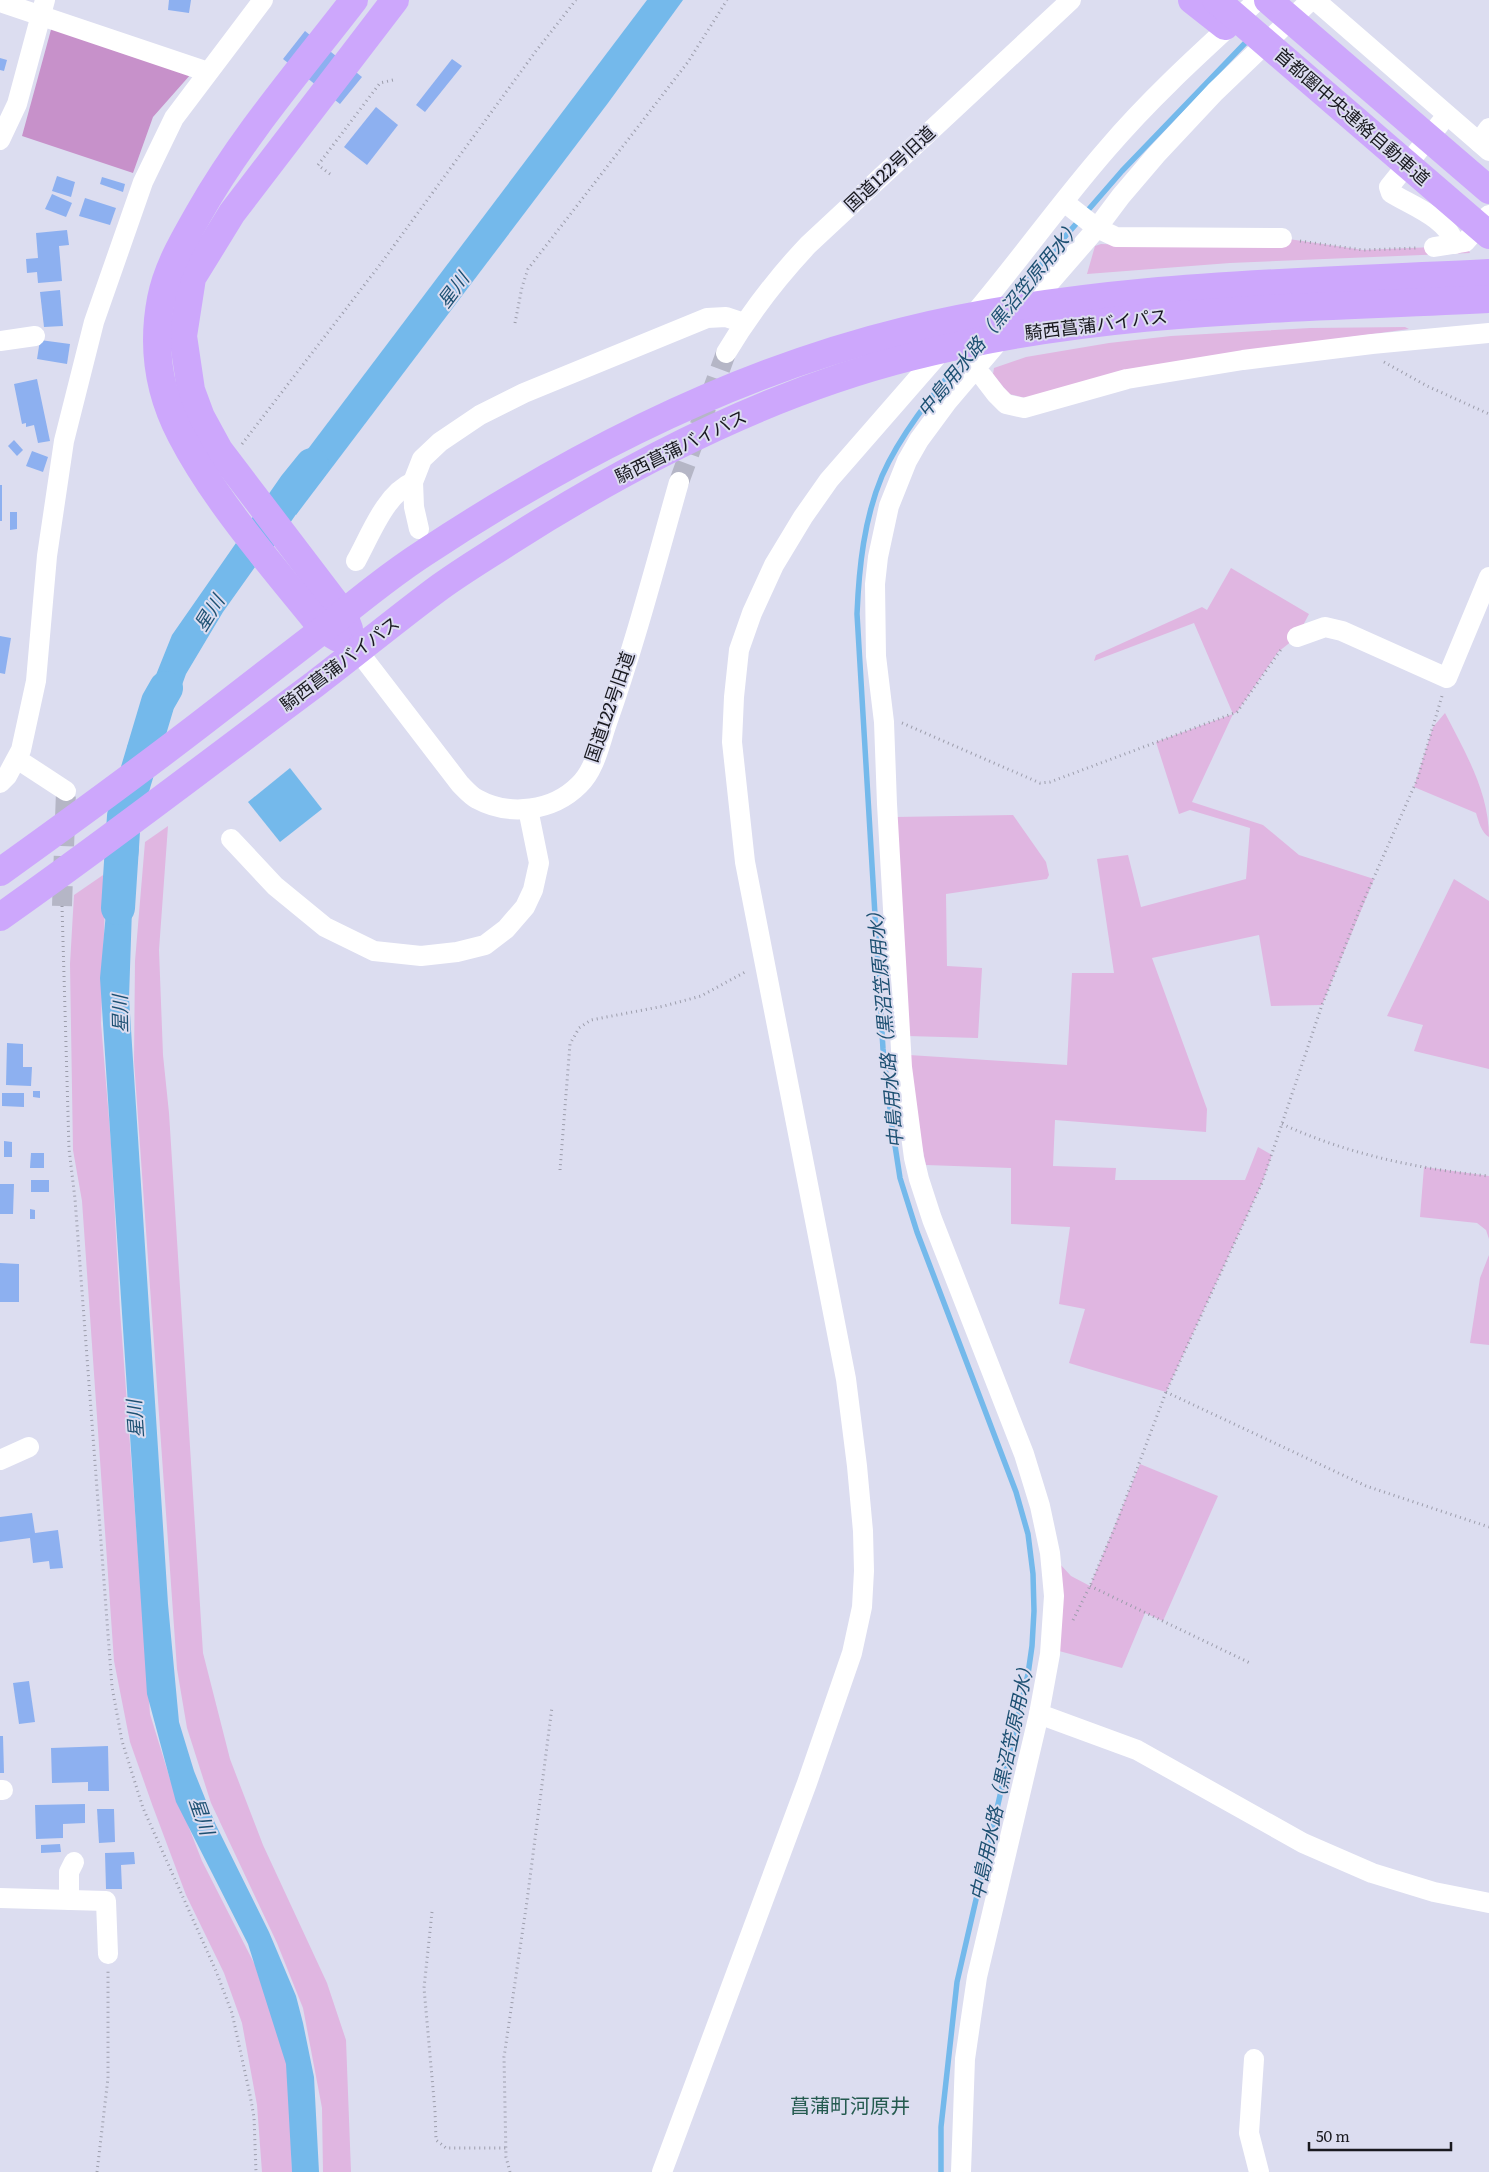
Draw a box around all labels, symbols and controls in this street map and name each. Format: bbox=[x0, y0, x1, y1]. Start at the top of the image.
street label: 首都圏中央連絡自動車道 bbox=[1269, 41, 1437, 191]
street label: 国道122号旧道 bbox=[838, 119, 940, 217]
water label: 中島用水路（黒沼笠原用水） bbox=[910, 213, 1087, 422]
water label: 星川 bbox=[430, 264, 476, 313]
street label: 騎西菖蒲バイパス bbox=[1023, 301, 1169, 346]
street label: 騎西菖蒲バイパス bbox=[610, 402, 751, 489]
water label: 星川 bbox=[186, 587, 231, 636]
street label: 騎西菖蒲バイパス bbox=[274, 609, 405, 717]
street label: 国道122号旧道 bbox=[577, 647, 640, 766]
water label: 中島用水路（黒沼笠原用水） bbox=[859, 901, 909, 1149]
water label: 星川 bbox=[105, 993, 133, 1033]
water label: 星川 bbox=[119, 1397, 149, 1439]
water label: 中島用水路（黒沼笠原用水） bbox=[962, 1655, 1040, 1903]
water label: 星川 bbox=[184, 1793, 223, 1840]
district label: 菖蒲町河原井 bbox=[790, 2089, 910, 2119]
scale bar bbox=[1309, 2120, 1452, 2152]
text: 50 m bbox=[1316, 2124, 1350, 2147]

